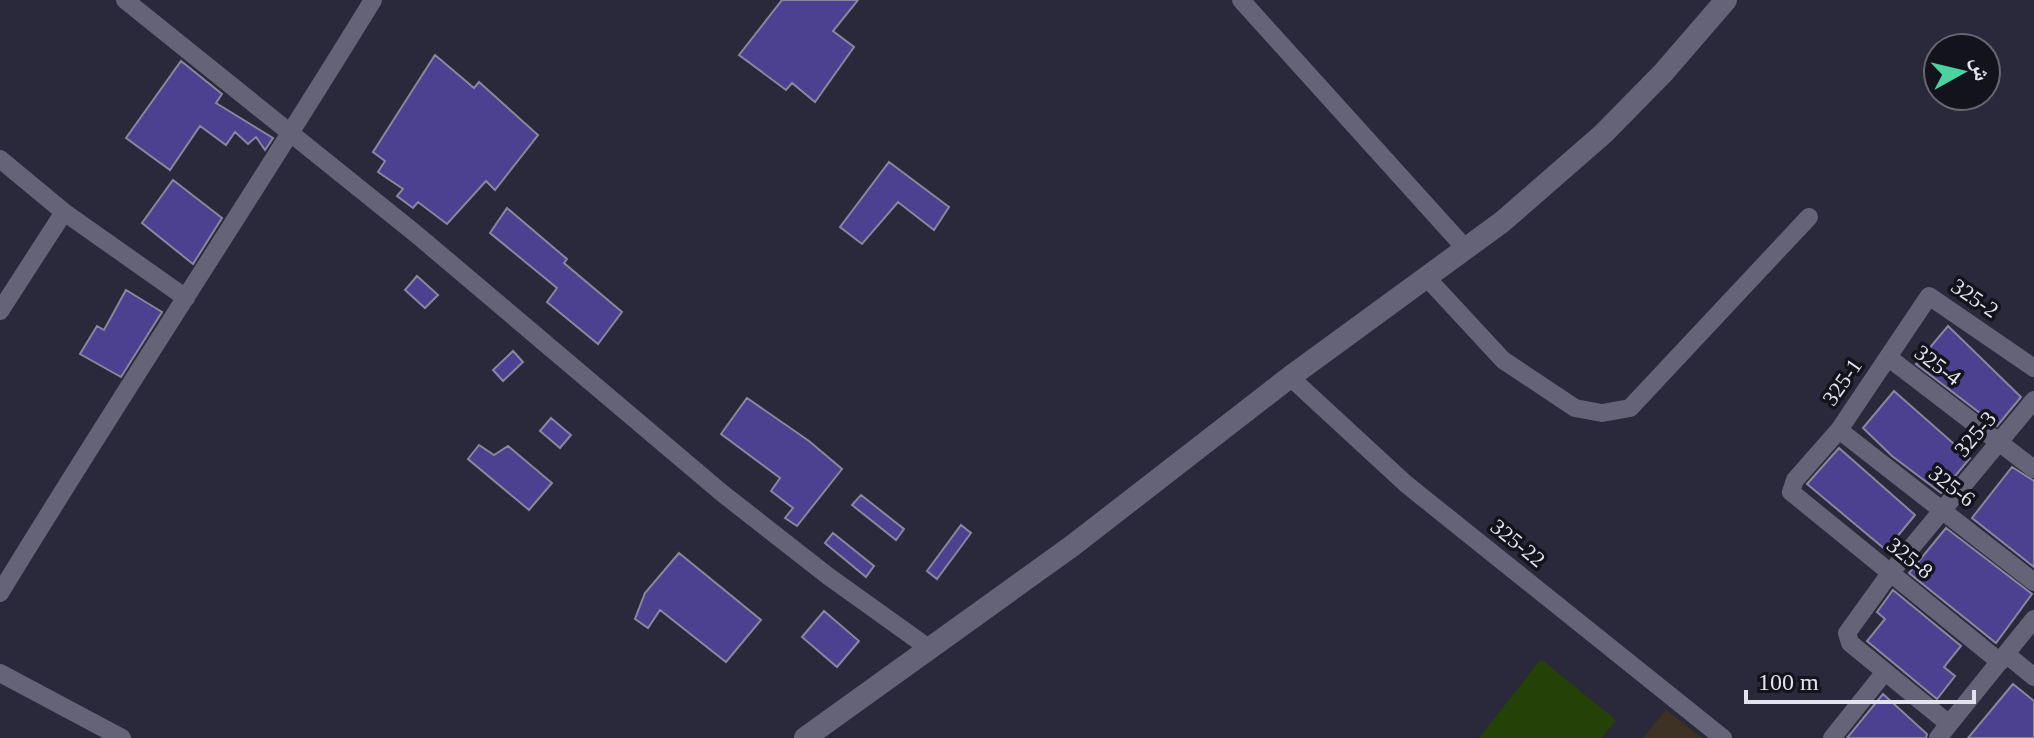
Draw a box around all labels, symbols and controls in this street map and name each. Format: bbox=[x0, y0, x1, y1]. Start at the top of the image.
north arrow bbox=[1922, 32, 2002, 112]
text: ش bbox=[1966, 56, 1995, 83]
street label: 325-2 bbox=[1947, 273, 2003, 323]
street label: 325-4 bbox=[1910, 340, 1966, 390]
street label: 325-1 bbox=[1817, 354, 1867, 410]
street label: 325-3 bbox=[1949, 406, 2001, 462]
street label: 325-6 bbox=[1924, 460, 1980, 512]
street label: 325-22 bbox=[1486, 514, 1550, 572]
street label: 325-8 bbox=[1882, 532, 1938, 584]
scale bar bbox=[1746, 654, 1974, 704]
text: 100 m bbox=[1758, 669, 1819, 695]

